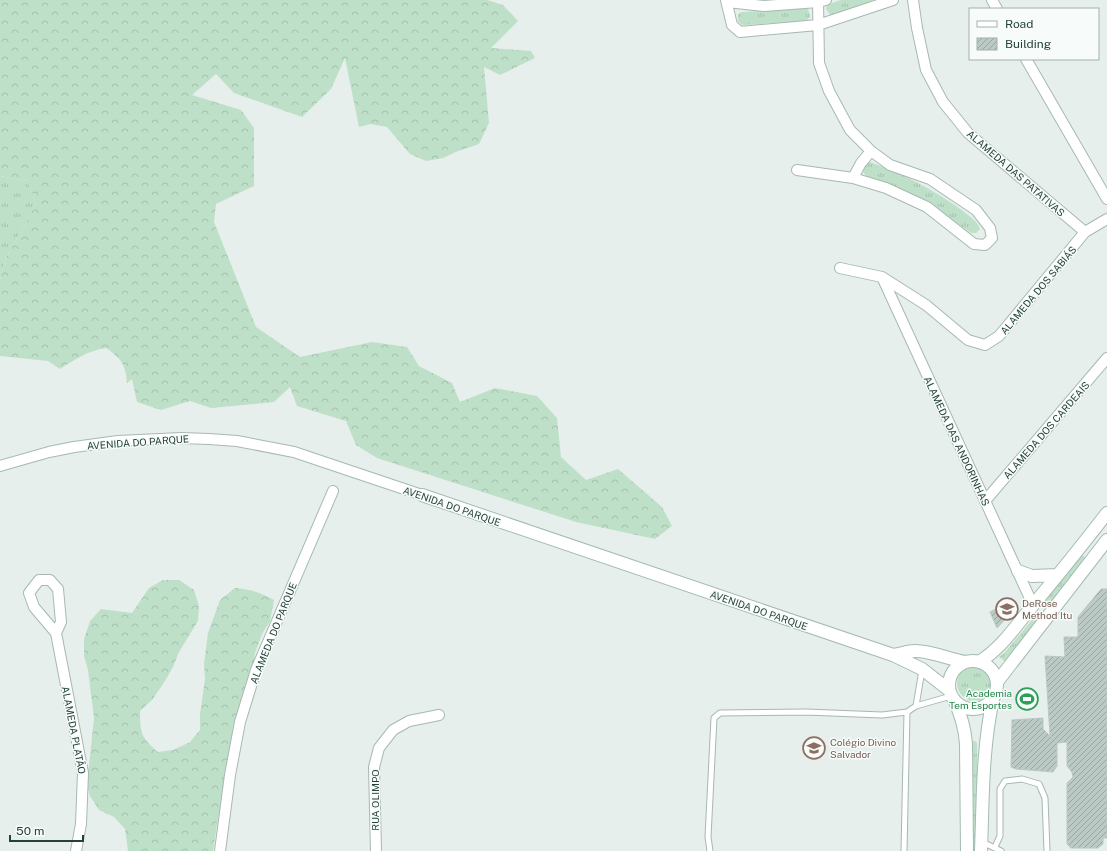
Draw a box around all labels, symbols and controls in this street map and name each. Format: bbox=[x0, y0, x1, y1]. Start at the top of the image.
legend bbox=[969, 8, 1099, 60]
text: Road bbox=[1005, 17, 1033, 31]
text: Building bbox=[1005, 37, 1051, 51]
street label: ALAMEDA DAS PATATIVAS bbox=[965, 127, 1067, 219]
street label: ALAMEDA DOS SABIÁS bbox=[998, 243, 1079, 337]
street label: ALAMEDA DAS ANDORINHAS bbox=[922, 374, 992, 508]
street label: ALAMEDA DOS CARDEAIS bbox=[1000, 379, 1092, 481]
street label: AVENIDA DO PARQUE bbox=[87, 432, 189, 452]
street label: AVENIDA DO PARQUE bbox=[402, 484, 502, 528]
street label: ALAMEDA DO PARQUE bbox=[247, 581, 299, 685]
street label: AVENIDA DO PARQUE bbox=[709, 588, 809, 632]
school or university icon: DeRose Method Itu bbox=[994, 596, 1020, 622]
place label: DeRose Method Itu bbox=[1022, 597, 1073, 621]
street label: ALAMEDA PLATÃO bbox=[60, 685, 88, 775]
sports icon: Academia Tem Esportes bbox=[1014, 686, 1040, 712]
place label: Academia Tem Esportes bbox=[949, 687, 1012, 711]
school or university icon: Colégio Divino Salvador bbox=[801, 735, 827, 761]
place label: Colégio Divino Salvador bbox=[830, 736, 896, 760]
street label: RUA OLIMPO bbox=[369, 769, 381, 831]
scale bar bbox=[10, 817, 83, 843]
text: 50 m bbox=[16, 824, 44, 838]

